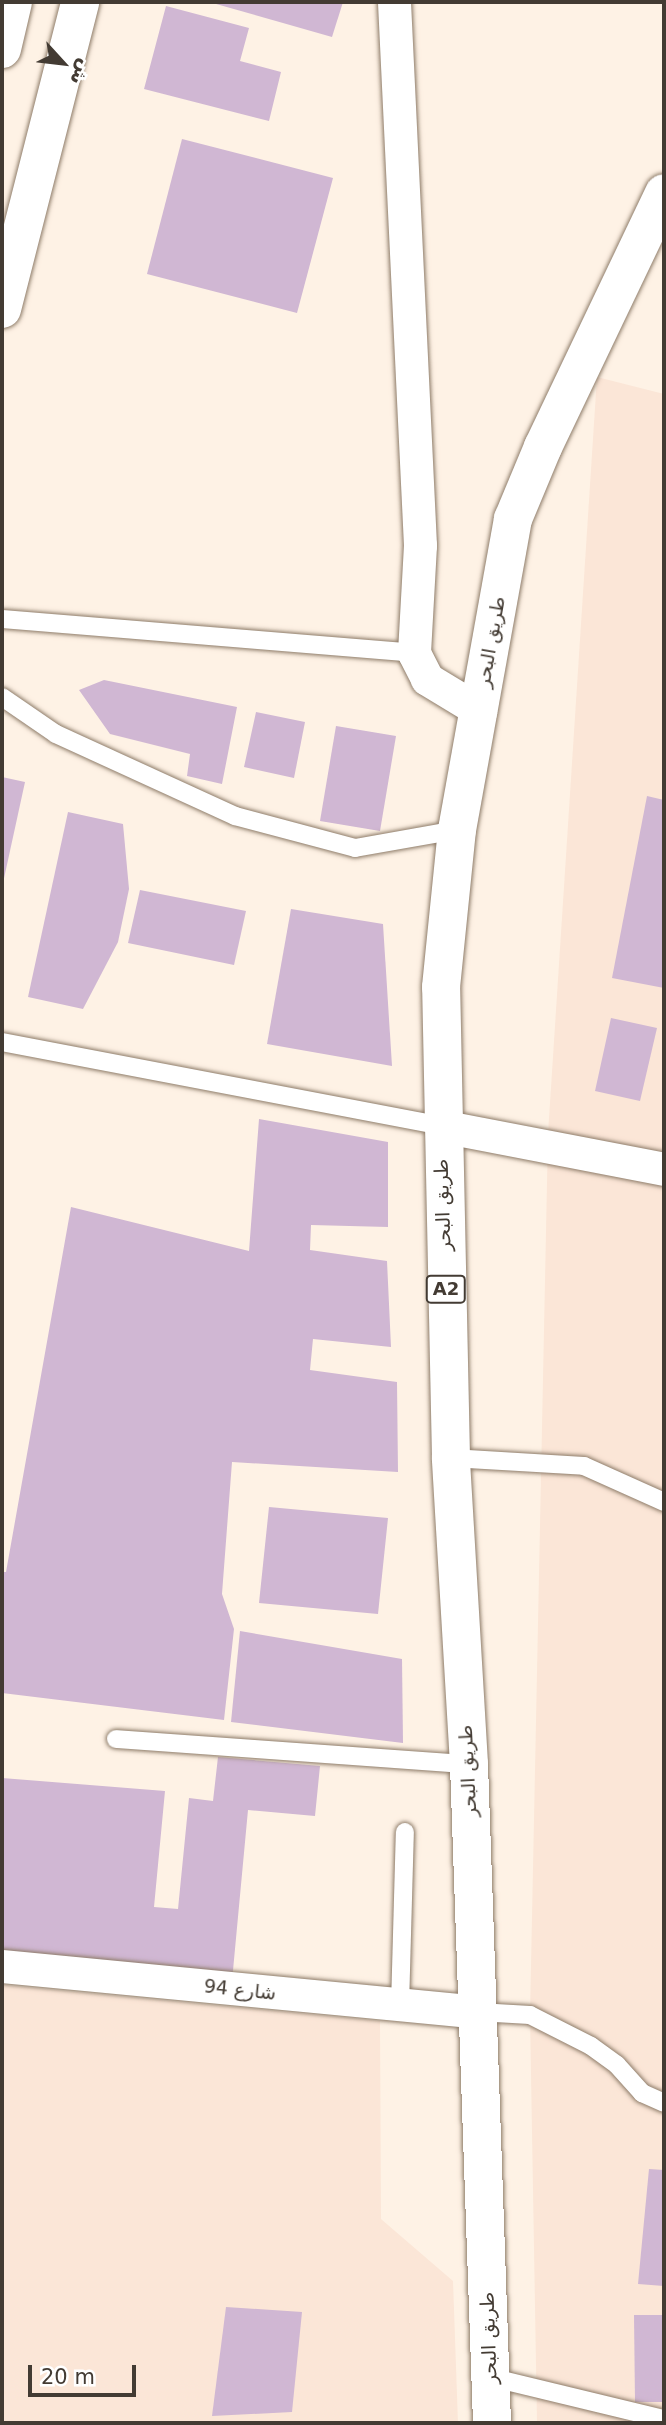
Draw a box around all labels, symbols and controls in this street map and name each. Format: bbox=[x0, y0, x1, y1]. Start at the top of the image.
north arrow bbox=[28, 28, 98, 98]
text: ش bbox=[66, 56, 97, 89]
street label: طريق البحر bbox=[472, 595, 510, 689]
street label: طريق البحر bbox=[430, 1158, 456, 1252]
road number: A2 bbox=[425, 1274, 467, 1304]
street label: طريق البحر bbox=[454, 1724, 482, 1818]
street label: شارع 94 bbox=[203, 1975, 277, 2005]
street label: طريق البحر bbox=[476, 2291, 502, 2385]
scale bar bbox=[32, 2352, 140, 2396]
text: 20 m bbox=[41, 2365, 95, 2389]

